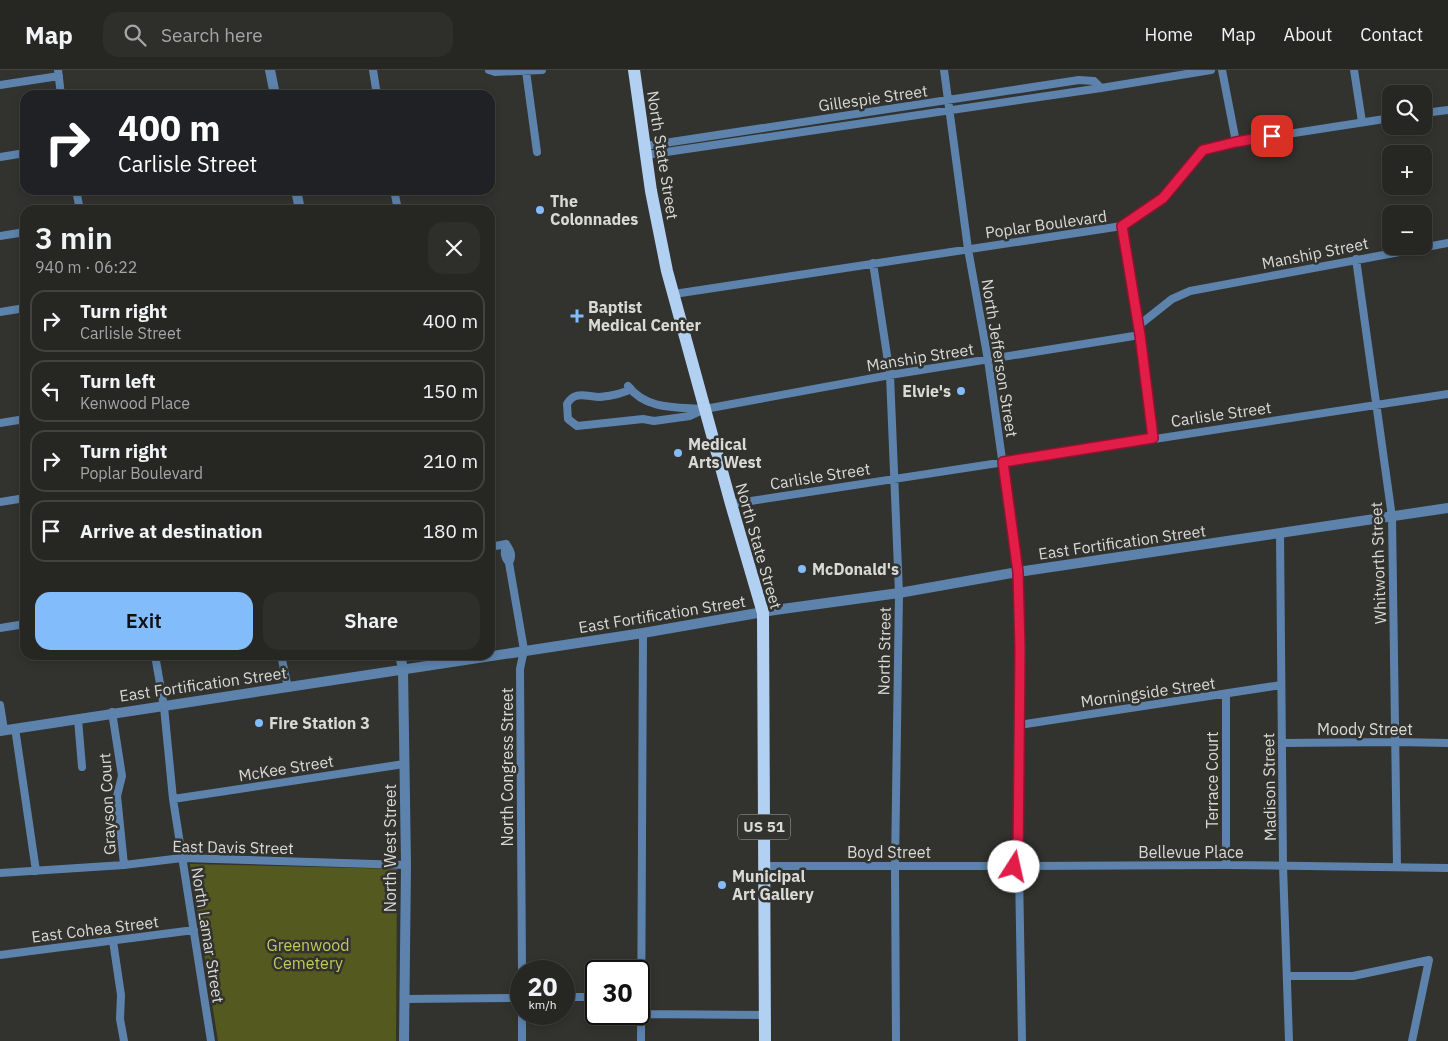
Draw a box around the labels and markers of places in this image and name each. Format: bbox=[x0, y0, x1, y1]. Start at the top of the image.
pin bbox=[1251, 115, 1293, 157]
place label: The Colonnades bbox=[550, 191, 638, 229]
marker: The Colonnades bbox=[534, 204, 546, 216]
place label: Baptist Medical Center bbox=[588, 297, 701, 335]
marker: Baptist Medical Center bbox=[570, 309, 584, 323]
place label: Elvie's bbox=[902, 381, 951, 401]
marker: Elvie's bbox=[955, 385, 967, 397]
place label: Medical Arts West bbox=[688, 434, 762, 472]
marker: Medical Arts West bbox=[672, 447, 684, 459]
place label: McDonald's bbox=[812, 559, 899, 579]
marker: McDonald's bbox=[796, 563, 808, 575]
place label: Fire Station 3 bbox=[269, 713, 370, 733]
marker: Fire Station 3 bbox=[253, 717, 265, 729]
place label: Municipal Art Gallery bbox=[732, 866, 814, 904]
marker: Municipal Art Gallery bbox=[716, 879, 728, 891]

